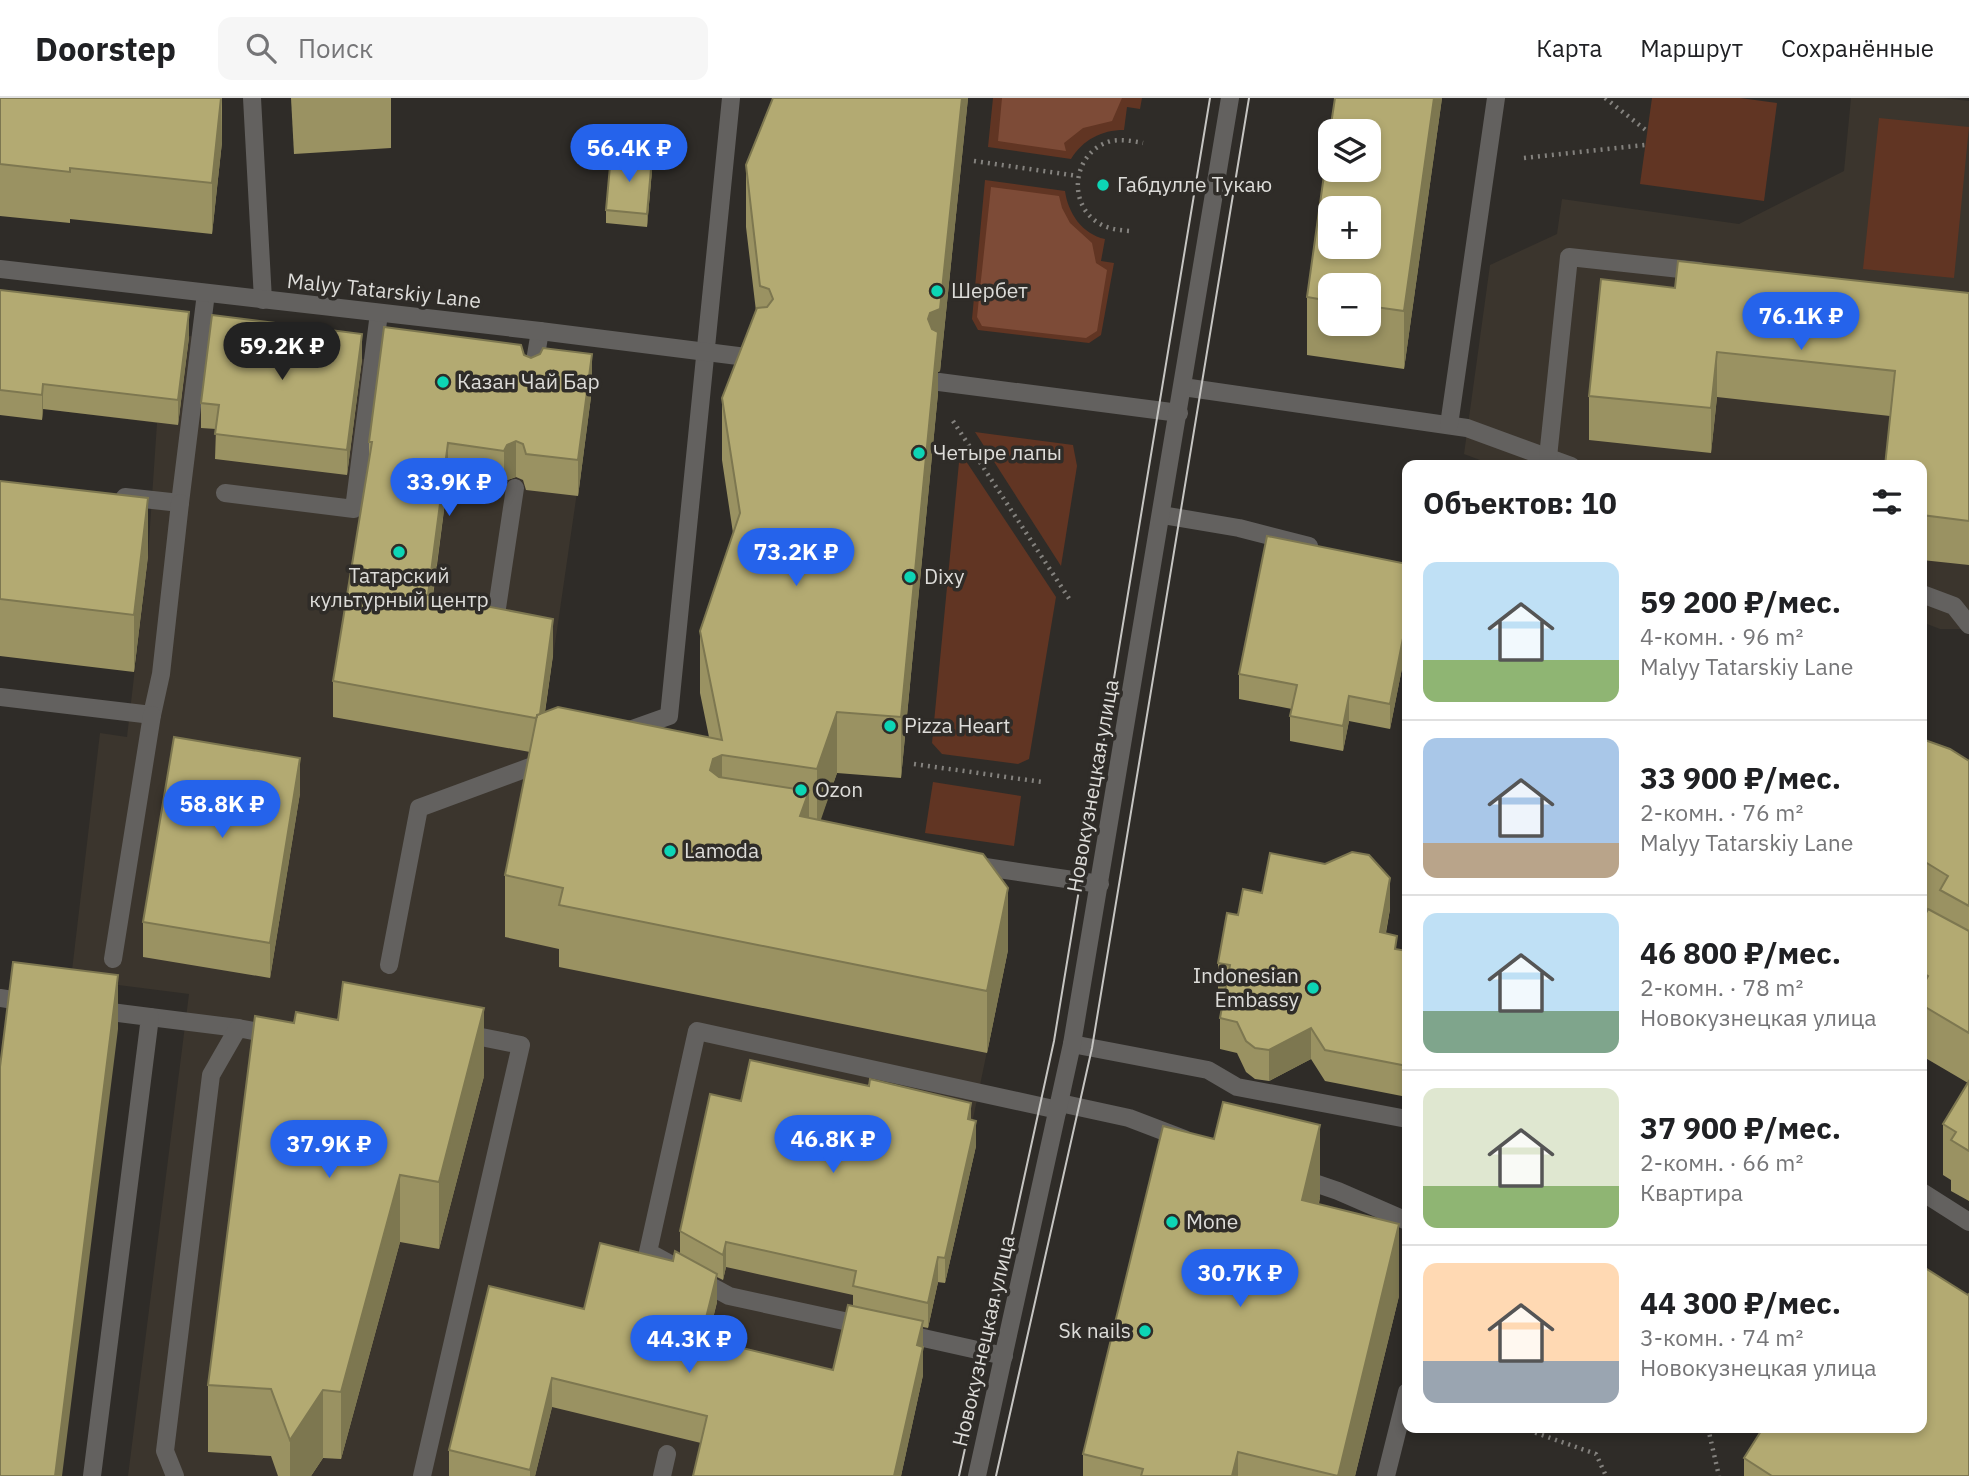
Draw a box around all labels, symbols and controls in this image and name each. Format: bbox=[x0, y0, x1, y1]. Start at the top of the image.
search box bbox=[218, 17, 708, 80]
text: Doorstep bbox=[35, 27, 176, 70]
icon: search bbox=[242, 29, 280, 67]
text: Поиск bbox=[298, 31, 373, 65]
text: Карта bbox=[1536, 32, 1602, 64]
text: Маршрут bbox=[1640, 32, 1743, 64]
text: Сохранённые bbox=[1781, 32, 1934, 64]
map controls bbox=[1318, 119, 1381, 336]
button: layers bbox=[1318, 119, 1381, 182]
pin: 56.4K ₽ bbox=[564, 125, 694, 184]
text: 56.4K ₽ bbox=[586, 132, 672, 162]
place label: Габдулле Тукаю bbox=[1117, 170, 1272, 198]
marker: Габдулле Тукаю bbox=[1095, 177, 1111, 193]
button: + bbox=[1318, 196, 1381, 259]
street label: Malyy Tatarskiy Lane bbox=[286, 266, 482, 314]
button: − bbox=[1318, 273, 1381, 336]
place label: Шербет bbox=[951, 276, 1028, 304]
marker: Шербет bbox=[929, 283, 945, 299]
pin: 76.1K ₽ bbox=[1736, 292, 1866, 352]
text: 76.1K ₽ bbox=[1758, 300, 1844, 330]
pin: 59.2K ₽ bbox=[217, 322, 347, 382]
text: 59.2K ₽ bbox=[239, 330, 325, 360]
place label: Казан Чай Бар bbox=[457, 367, 600, 395]
marker: Казан Чай Бар bbox=[435, 374, 451, 390]
place label: Четыре лапы bbox=[933, 438, 1062, 466]
marker: Четыре лапы bbox=[911, 445, 927, 461]
pin: 33.9K ₽ bbox=[384, 458, 514, 518]
text: 33.9K ₽ bbox=[406, 466, 492, 496]
text: Объектов: 10 bbox=[1423, 483, 1617, 522]
icon: filters bbox=[1868, 483, 1906, 521]
pin: 73.2K ₽ bbox=[731, 528, 861, 588]
text: 73.2K ₽ bbox=[753, 536, 839, 566]
marker: Татарский культурный центр bbox=[391, 544, 407, 560]
place label: Татарский культурный центр bbox=[309, 561, 489, 613]
place label: Dixy bbox=[924, 562, 965, 590]
marker: Dixy bbox=[902, 569, 918, 585]
text: 59 200 ₽/мес. bbox=[1640, 582, 1841, 621]
icon: home bbox=[1479, 590, 1563, 674]
text: 4-комн. · 96 m² bbox=[1640, 621, 1803, 651]
text: Malyy Tatarskiy Lane bbox=[1640, 651, 1853, 681]
street label: Новокузнецкая улица bbox=[1059, 677, 1125, 895]
place label: Pizza Heart bbox=[904, 711, 1010, 739]
marker: Pizza Heart bbox=[882, 718, 898, 734]
text: 33 900 ₽/мес. bbox=[1640, 758, 1841, 797]
icon: home bbox=[1479, 766, 1563, 850]
place label: Ozon bbox=[815, 775, 863, 803]
pin: 58.8K ₽ bbox=[157, 780, 287, 840]
marker: Ozon bbox=[793, 782, 809, 798]
text: 58.8K ₽ bbox=[179, 788, 265, 818]
text: 2-комн. · 76 m² bbox=[1640, 797, 1803, 827]
text: Malyy Tatarskiy Lane bbox=[1640, 827, 1853, 857]
place label: Lamoda bbox=[684, 836, 759, 864]
marker: Lamoda bbox=[662, 843, 678, 859]
text: 46 800 ₽/мес. bbox=[1640, 933, 1841, 972]
icon: home bbox=[1479, 941, 1563, 1025]
place label: Indonesian Embassy bbox=[1193, 961, 1300, 1013]
text: 2-комн. · 78 m² bbox=[1640, 972, 1803, 1002]
marker: Indonesian Embassy bbox=[1305, 980, 1321, 996]
text: Новокузнецкая улица bbox=[1640, 1002, 1877, 1032]
text: 37 900 ₽/мес. bbox=[1640, 1108, 1841, 1147]
pin: 46.8K ₽ bbox=[768, 1116, 898, 1175]
icon: home bbox=[1479, 1116, 1563, 1200]
pin: 37.9K ₽ bbox=[264, 1121, 394, 1180]
text: 46.8K ₽ bbox=[790, 1123, 876, 1153]
text: 37.9K ₽ bbox=[286, 1128, 372, 1158]
text: 2-комн. · 66 m² bbox=[1640, 1147, 1803, 1177]
text: Квартира bbox=[1640, 1177, 1743, 1207]
place label: Mone bbox=[1186, 1207, 1238, 1235]
marker: Mone bbox=[1164, 1214, 1180, 1230]
street label: Новокузнецкая улица bbox=[945, 1232, 1021, 1449]
pin: 30.7K ₽ bbox=[1175, 1250, 1305, 1309]
text: 30.7K ₽ bbox=[1197, 1257, 1283, 1287]
text: 44 300 ₽/мес. bbox=[1640, 1283, 1841, 1322]
icon: home bbox=[1479, 1291, 1563, 1375]
pin: 44.3K ₽ bbox=[624, 1316, 754, 1375]
place label: Sk nails bbox=[1058, 1316, 1131, 1344]
text: 3-комн. · 74 m² bbox=[1640, 1322, 1803, 1352]
text: 44.3K ₽ bbox=[646, 1323, 732, 1353]
marker: Sk nails bbox=[1137, 1323, 1153, 1339]
text: Новокузнецкая улица bbox=[1640, 1352, 1877, 1382]

